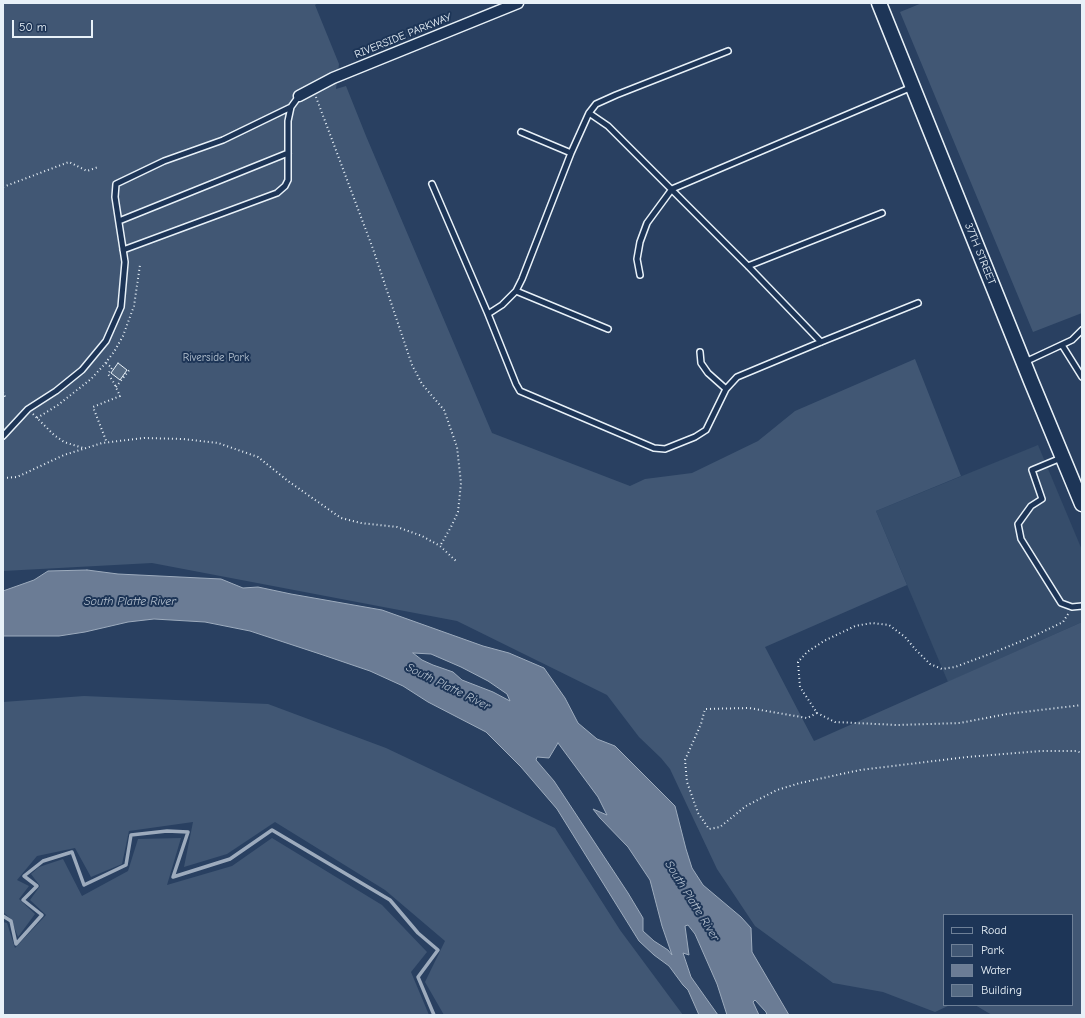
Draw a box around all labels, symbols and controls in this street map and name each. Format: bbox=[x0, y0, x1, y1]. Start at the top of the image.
street label: RIVERSIDE PARKWAY bbox=[352, 10, 454, 62]
scale bar bbox=[14, 12, 95, 38]
text: 50 m bbox=[19, 20, 47, 34]
street label: 37TH STREET bbox=[962, 221, 998, 287]
park label: Riverside Park bbox=[183, 351, 249, 365]
water label: South Platte River bbox=[84, 595, 176, 609]
water label: South Platte River bbox=[403, 660, 493, 714]
water label: South Platte River bbox=[662, 858, 722, 944]
legend bbox=[943, 914, 1073, 1006]
text: Road bbox=[981, 923, 1007, 937]
text: Park bbox=[981, 943, 1004, 957]
text: Water bbox=[981, 963, 1011, 977]
text: Building bbox=[981, 983, 1022, 997]

